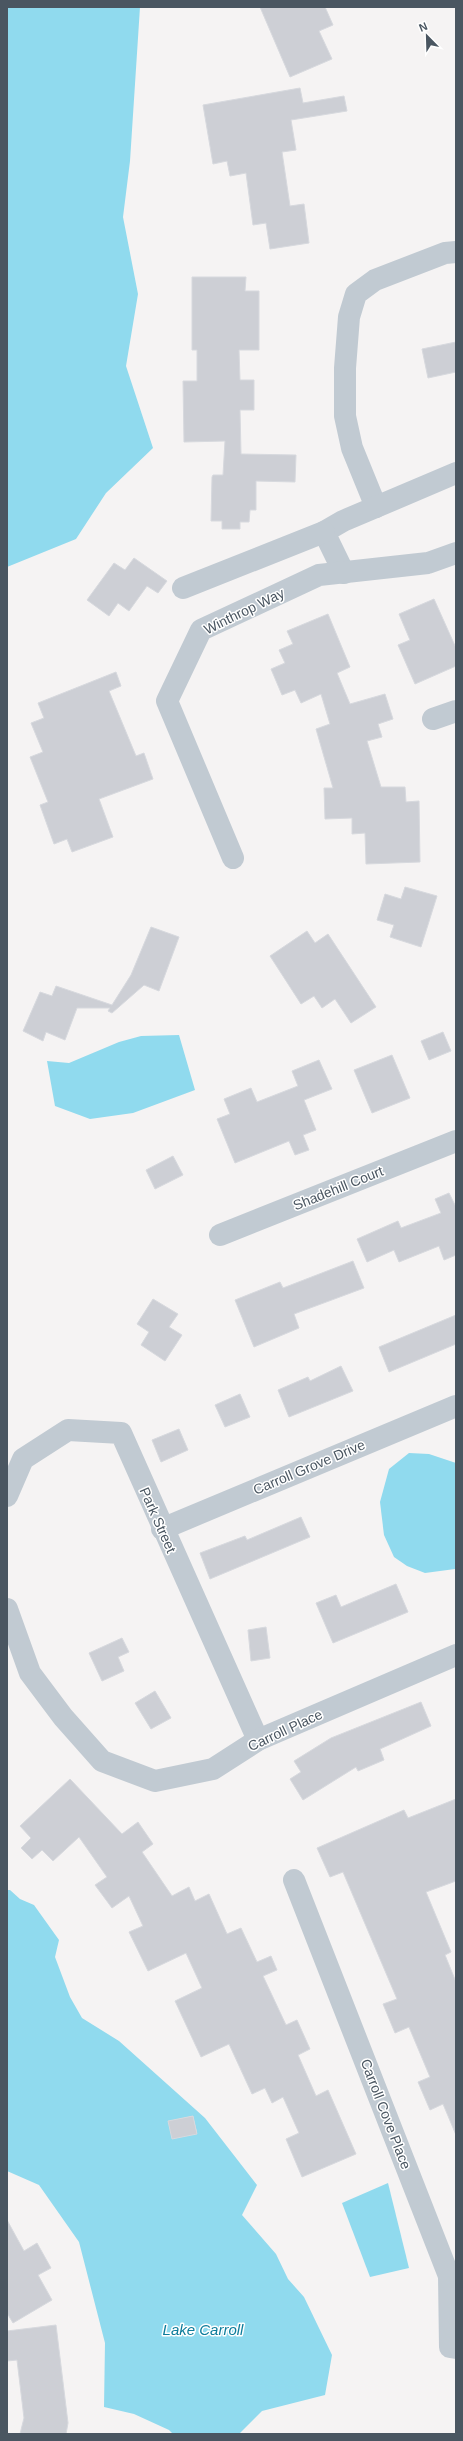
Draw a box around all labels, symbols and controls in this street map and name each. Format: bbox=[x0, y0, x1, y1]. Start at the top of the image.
north arrow bbox=[407, 16, 447, 56]
text: N bbox=[417, 20, 429, 34]
street label: Winthrop Way bbox=[201, 585, 287, 637]
street label: Shadehill Court bbox=[291, 1163, 385, 1213]
street label: Carroll Grove Drive bbox=[251, 1436, 367, 1498]
street label: Park Street bbox=[136, 1485, 180, 1555]
street label: Carroll Place bbox=[245, 1706, 325, 1754]
street label: Carroll Cove Place bbox=[358, 2057, 414, 2172]
water label: Lake Carroll bbox=[163, 2321, 244, 2338]

